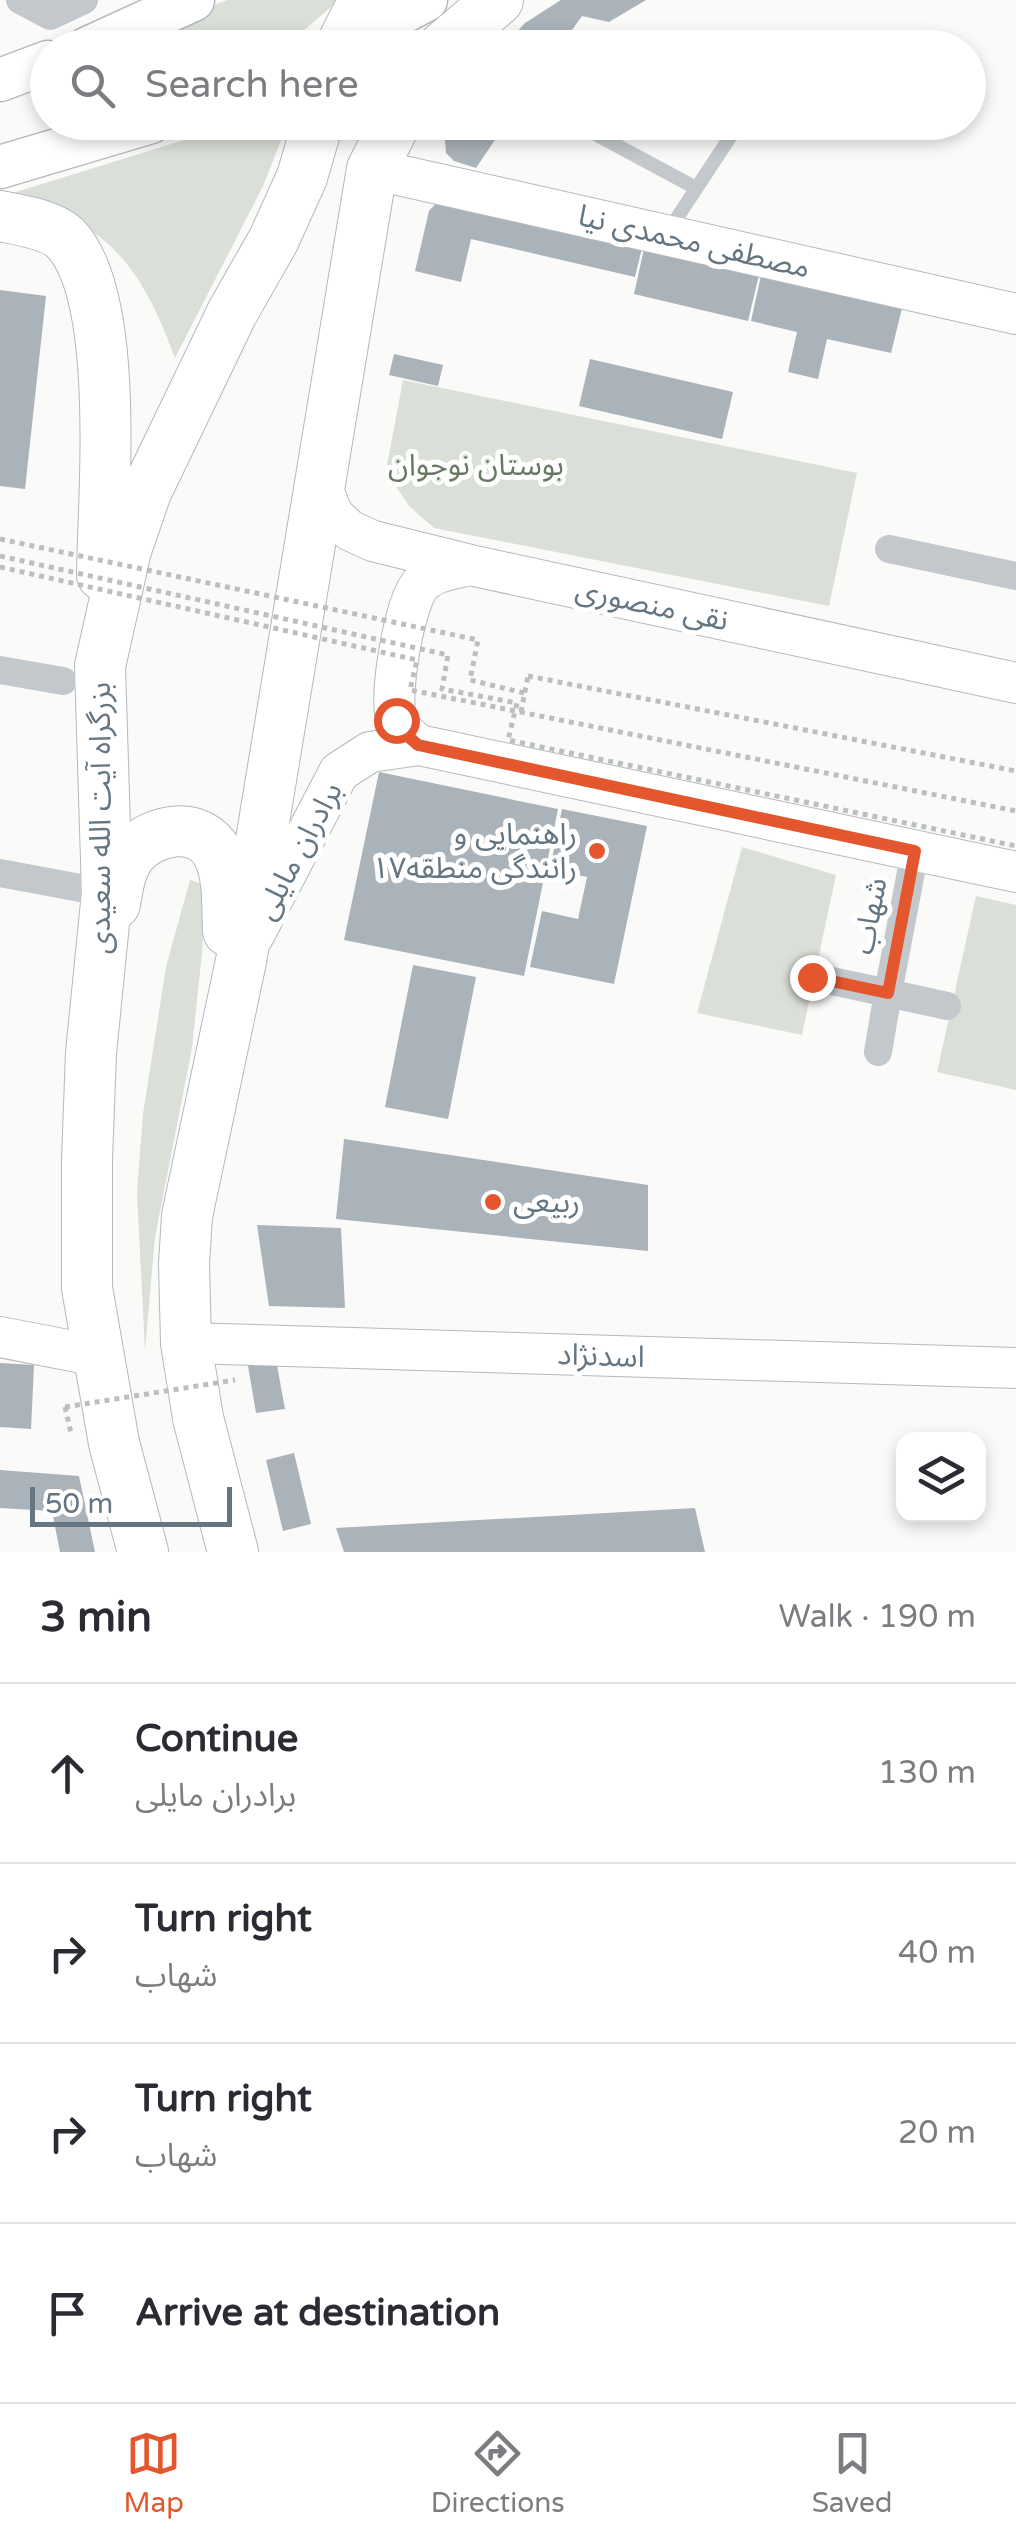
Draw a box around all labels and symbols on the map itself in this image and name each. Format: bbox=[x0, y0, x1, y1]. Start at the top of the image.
street label: مصطفی محمدی نیا bbox=[574, 197, 814, 287]
park label: بوستان نوجوان bbox=[388, 447, 564, 484]
street label: نقی منصوری bbox=[572, 571, 732, 639]
street label: بزرگراه آیت الله سعیدی bbox=[82, 682, 119, 954]
route start bbox=[374, 698, 420, 744]
street label: برادران مایلی bbox=[247, 776, 351, 926]
place label: راهنمایی و رانندگی منطقه۱۷ bbox=[372, 816, 577, 887]
marker: راهنمایی و رانندگی منطقه۱۷ bbox=[586, 840, 608, 862]
street label: شهاب bbox=[844, 875, 896, 957]
route end bbox=[790, 955, 836, 1001]
place label: ربیعی bbox=[513, 1184, 580, 1221]
marker: ربیعی bbox=[482, 1191, 504, 1213]
street label: اسدنژاد bbox=[557, 1336, 645, 1376]
scale bar bbox=[30, 1482, 232, 1526]

